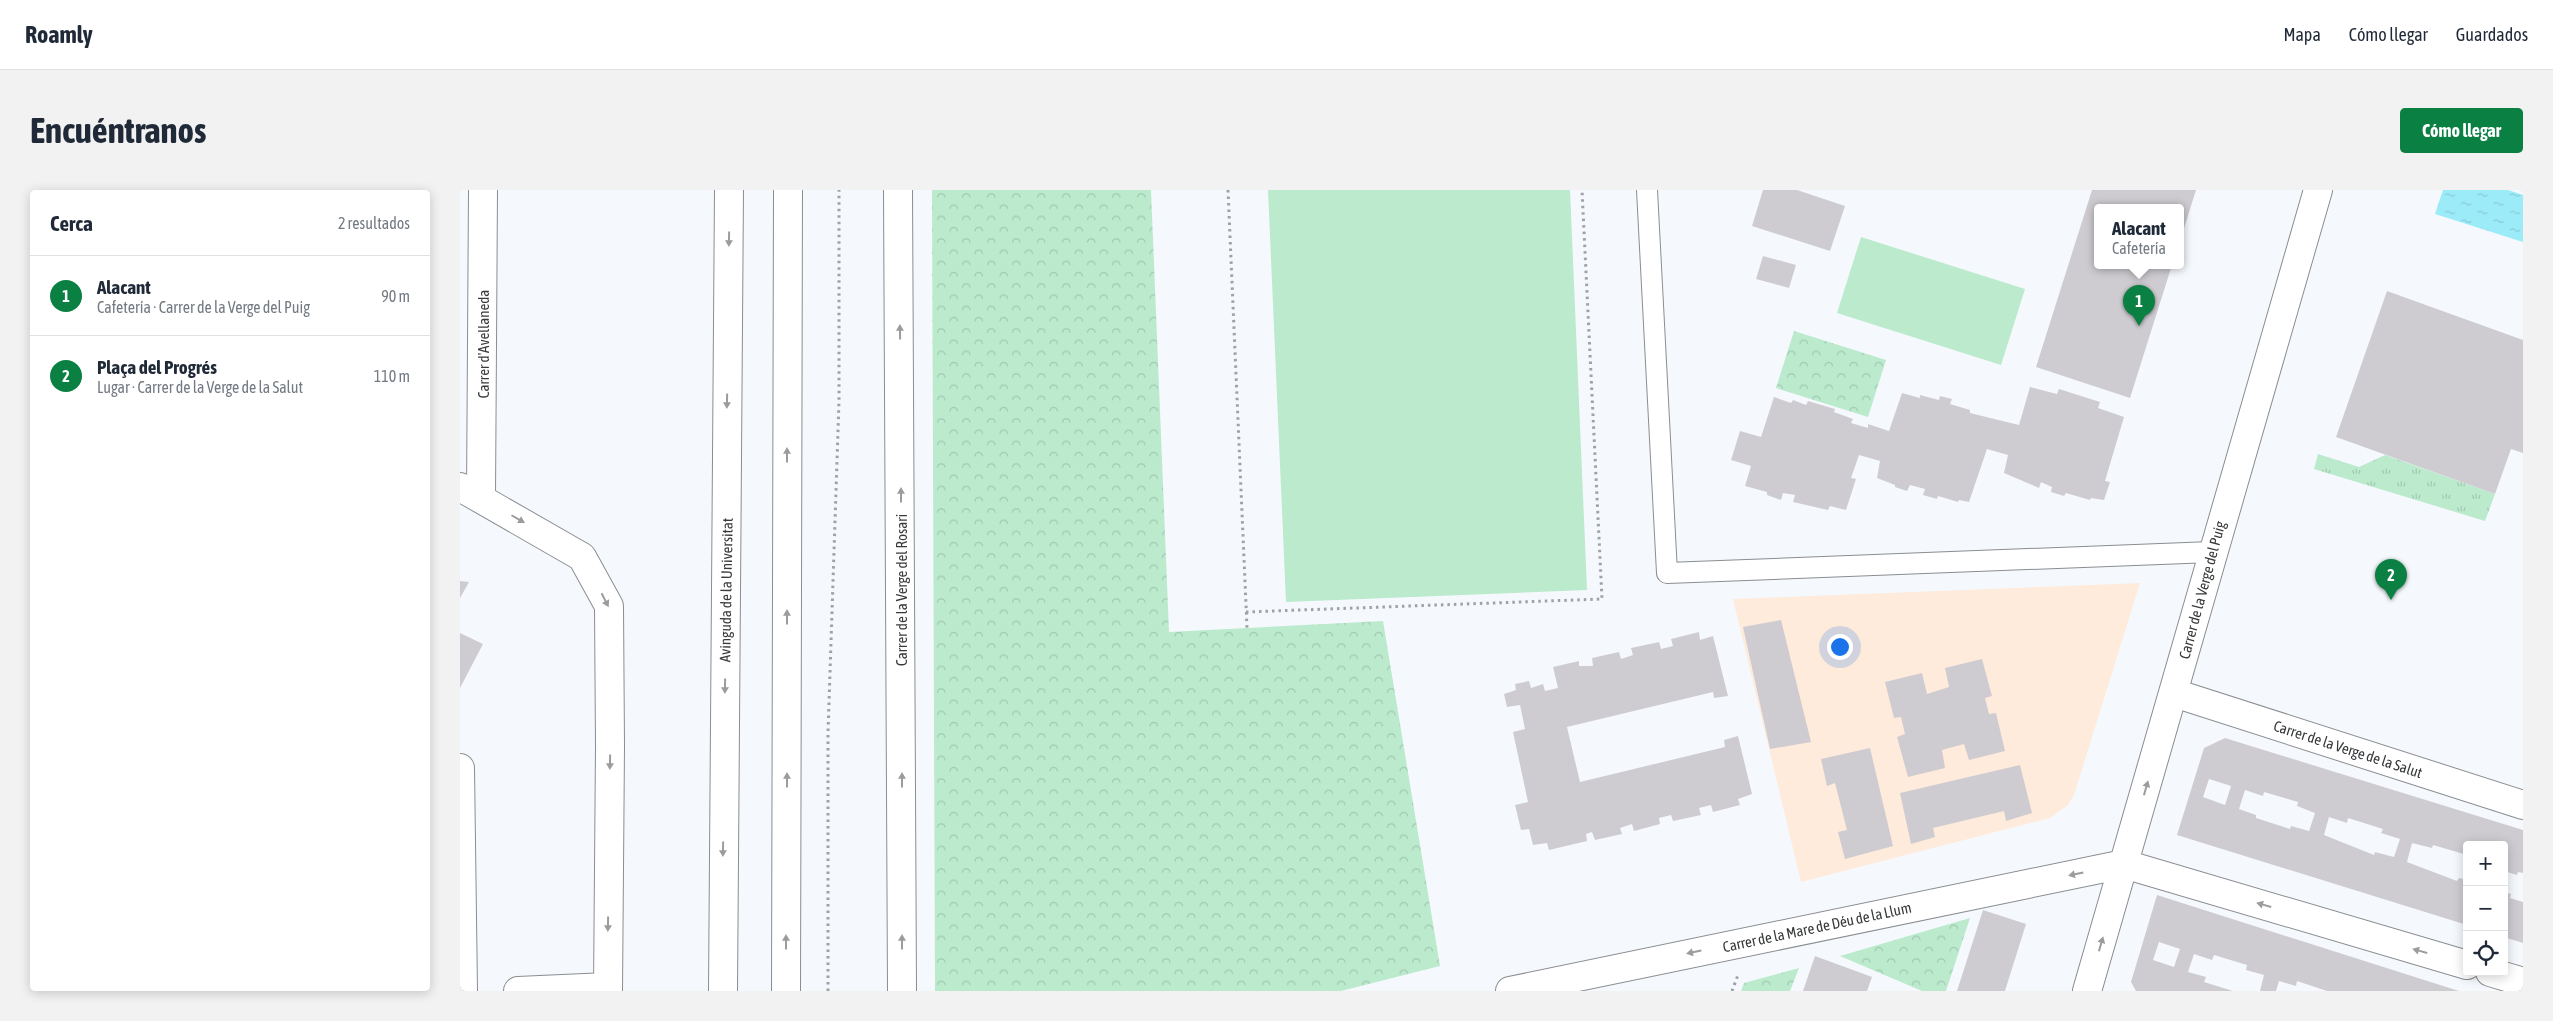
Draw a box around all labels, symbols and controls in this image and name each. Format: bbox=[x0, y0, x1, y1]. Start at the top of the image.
text: Roamly bbox=[25, 21, 93, 48]
text: Mapa bbox=[2283, 24, 2321, 45]
text: Cómo llegar bbox=[2349, 24, 2428, 45]
text: Guardados bbox=[2456, 24, 2528, 45]
button: Cómo llegar bbox=[2400, 108, 2523, 153]
text: Encuéntranos bbox=[30, 110, 206, 150]
popup bbox=[2094, 204, 2184, 269]
text: Cerca bbox=[50, 211, 93, 235]
text: 2 resultados bbox=[338, 214, 410, 232]
text: Alacant bbox=[2112, 217, 2166, 239]
one-way arrow bbox=[725, 231, 733, 247]
text: Cafetería bbox=[2112, 239, 2166, 257]
text: Alacant bbox=[97, 276, 151, 298]
pin: 1 bbox=[2123, 285, 2155, 326]
text: 1 bbox=[62, 287, 70, 305]
text: 90 m bbox=[381, 287, 410, 305]
street label: Carrer d'Avellaneda bbox=[475, 290, 492, 398]
text: Cafetería · Carrer de la Verge del Puig bbox=[97, 298, 310, 316]
one-way arrow bbox=[896, 324, 904, 340]
text: Plaça del Progrés bbox=[97, 356, 217, 378]
text: 2 bbox=[62, 367, 70, 385]
text: 110 m bbox=[374, 367, 410, 385]
text: Lugar · Carrer de la Verge de la Salut bbox=[97, 378, 303, 396]
one-way arrow bbox=[723, 393, 731, 409]
one-way arrow bbox=[783, 447, 791, 463]
one-way arrow bbox=[897, 487, 905, 503]
street label: Carrer de la Verge del Rosari bbox=[893, 514, 910, 666]
one-way arrow bbox=[511, 515, 524, 524]
street label: Avinguda de la Universitat bbox=[716, 518, 736, 662]
street label: Carrer de la Verge del Puig bbox=[2175, 519, 2229, 661]
pin: 2 bbox=[2375, 559, 2407, 600]
one-way arrow bbox=[601, 593, 609, 607]
one-way arrow bbox=[783, 609, 791, 625]
your location bbox=[1827, 634, 1853, 660]
one-way arrow bbox=[721, 678, 729, 694]
street label: Carrer de la Verge de la Salut bbox=[2272, 717, 2424, 781]
one-way arrow bbox=[606, 754, 614, 770]
one-way arrow bbox=[783, 772, 791, 788]
one-way arrow bbox=[898, 772, 906, 788]
one-way arrow bbox=[2143, 781, 2151, 796]
one-way arrow bbox=[719, 841, 727, 857]
map controls bbox=[2463, 841, 2508, 976]
button: + bbox=[2463, 841, 2508, 886]
one-way arrow bbox=[2068, 870, 2084, 878]
button: − bbox=[2463, 886, 2508, 931]
street label: Carrer de la Mare de Déu de la Llum bbox=[1721, 899, 1913, 955]
one-way arrow bbox=[2257, 901, 2272, 909]
one-way arrow bbox=[604, 916, 612, 932]
button: locate bbox=[2463, 931, 2508, 976]
one-way arrow bbox=[782, 934, 790, 950]
one-way arrow bbox=[898, 934, 906, 950]
one-way arrow bbox=[2097, 937, 2105, 952]
one-way arrow bbox=[2412, 947, 2427, 955]
one-way arrow bbox=[1687, 948, 1702, 956]

